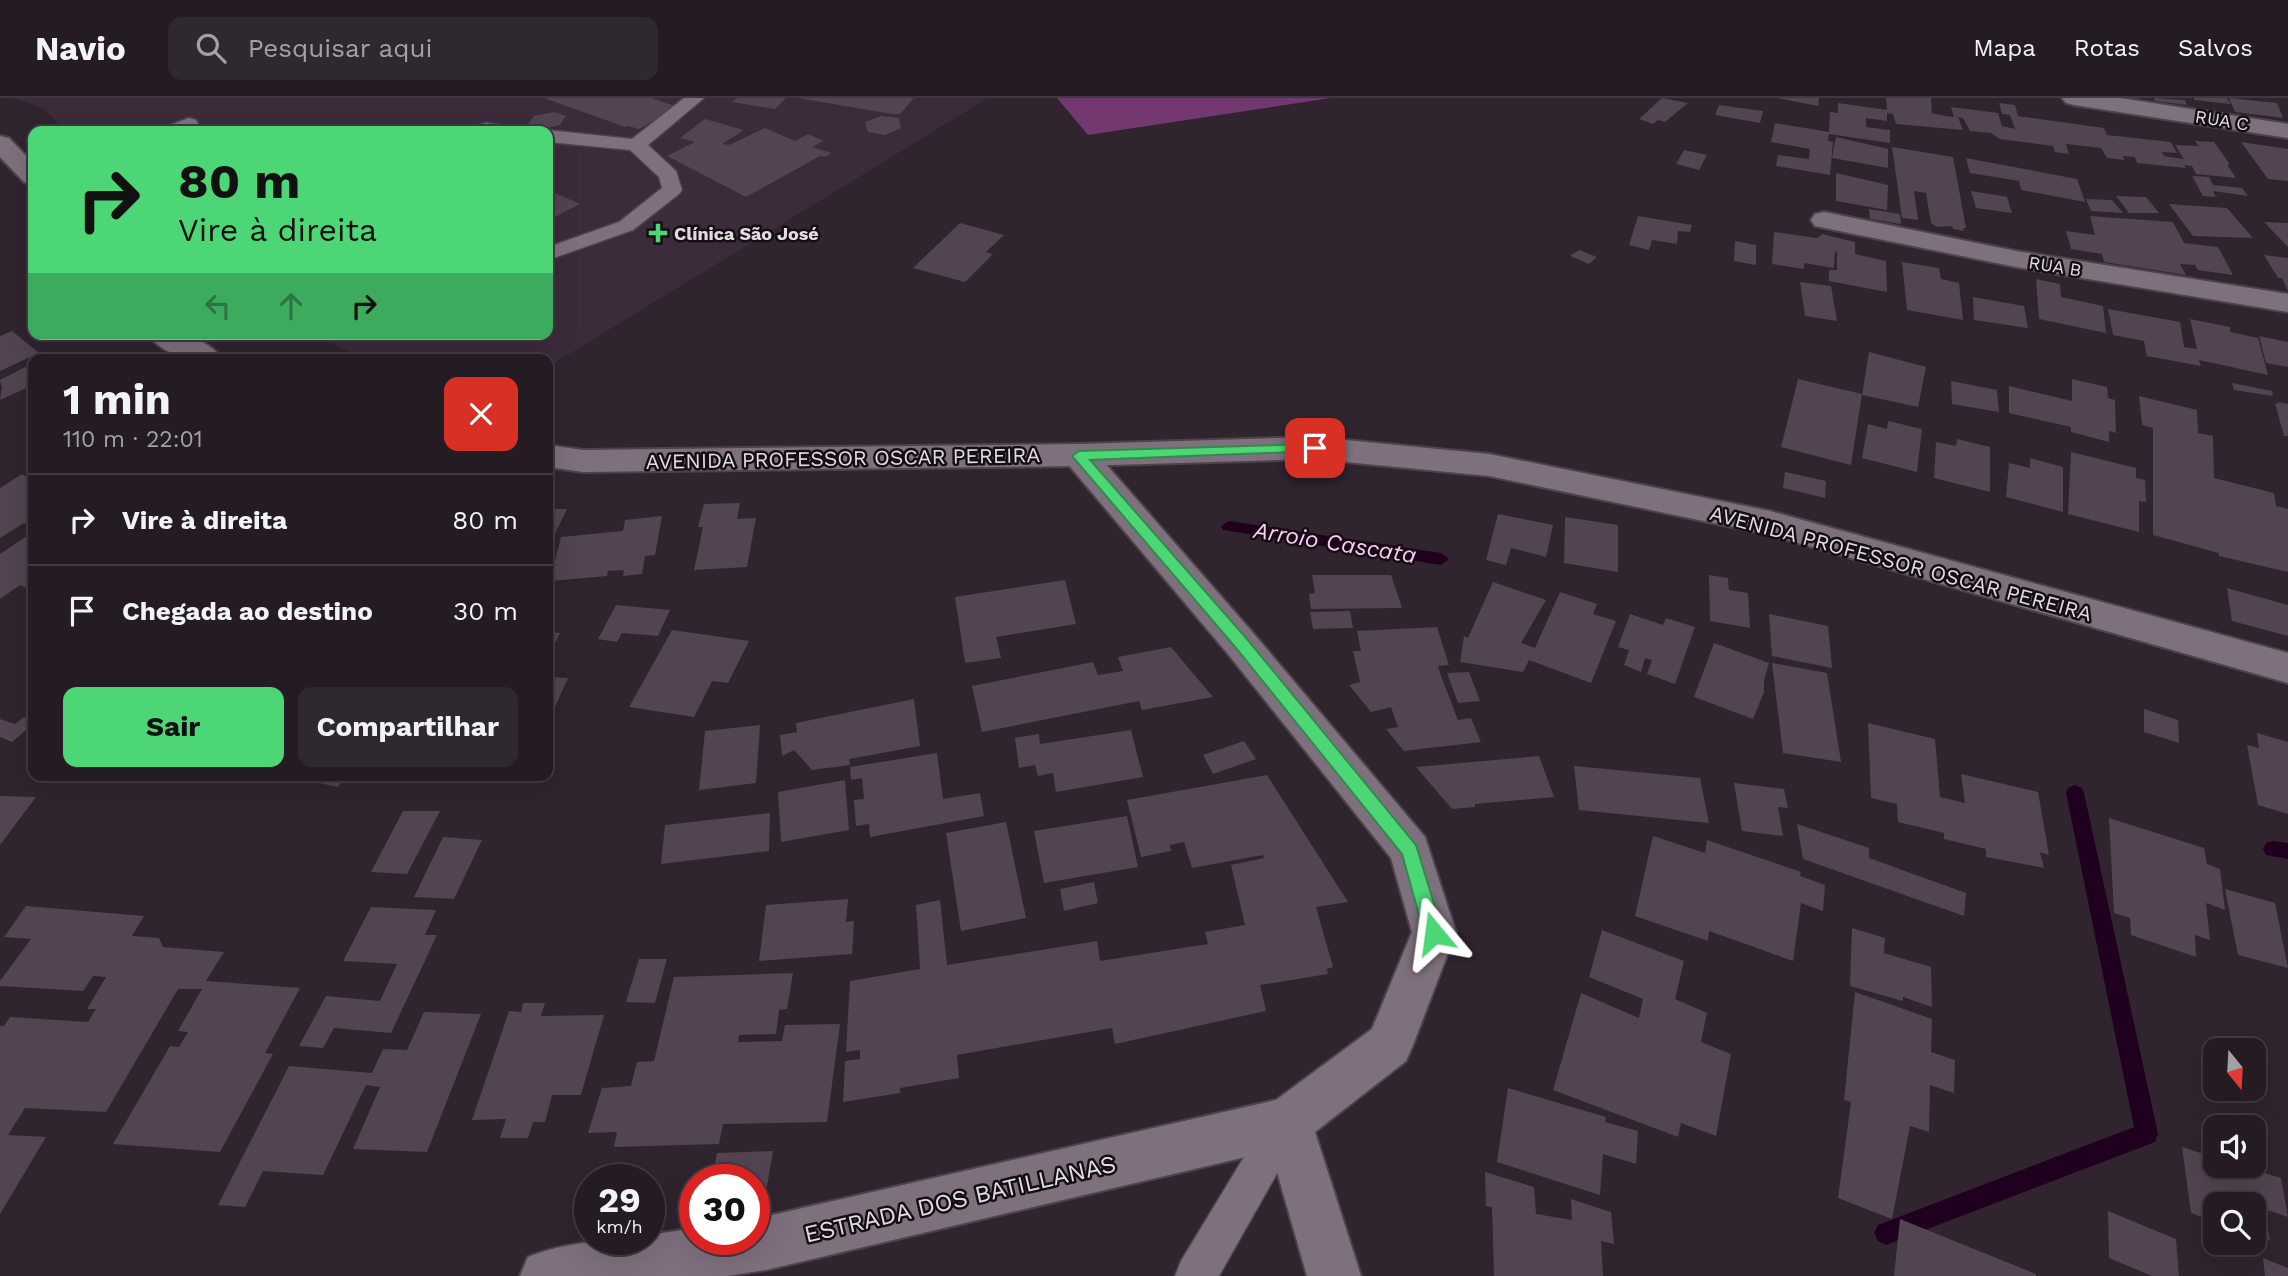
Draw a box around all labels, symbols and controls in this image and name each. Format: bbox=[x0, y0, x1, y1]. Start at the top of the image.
search box bbox=[168, 17, 658, 80]
text: Navio bbox=[35, 29, 126, 68]
icon: search bbox=[192, 29, 230, 67]
text: Pesquisar aqui bbox=[248, 33, 433, 63]
text: Mapa bbox=[1973, 34, 2036, 62]
text: Rotas bbox=[2074, 34, 2140, 62]
text: Salvos bbox=[2178, 34, 2253, 62]
street label: RUA C bbox=[2194, 105, 2250, 135]
text: 80 m bbox=[178, 152, 300, 210]
icon: right bbox=[63, 154, 154, 245]
text: Vire à direita bbox=[178, 211, 377, 249]
marker: Clínica São José bbox=[648, 223, 668, 243]
place label: Clínica São José bbox=[674, 223, 819, 244]
street label: RUA B bbox=[2027, 251, 2083, 281]
icon: left bbox=[199, 287, 237, 325]
icon: ahead bbox=[272, 287, 310, 325]
icon: right bbox=[345, 287, 383, 325]
text: 1 min bbox=[63, 375, 171, 424]
button: close bbox=[444, 377, 518, 451]
pin bbox=[1285, 418, 1345, 478]
text: 110 m · 22:01 bbox=[63, 426, 203, 453]
icon: arrive bbox=[1296, 429, 1334, 467]
street label: AVENIDA PROFESSOR OSCAR PEREIRA bbox=[646, 442, 1041, 474]
street label: AVENIDA PROFESSOR OSCAR PEREIRA bbox=[1707, 500, 2095, 626]
icon: right bbox=[63, 501, 101, 539]
text: Vire à direita bbox=[122, 505, 287, 535]
text: 80 m bbox=[452, 505, 518, 535]
water label: Arroio Cascata bbox=[1251, 517, 1418, 569]
icon: arrive bbox=[63, 592, 101, 630]
text: Chegada ao destino bbox=[122, 596, 373, 626]
text: 30 m bbox=[453, 596, 518, 626]
button: Sair bbox=[63, 687, 284, 767]
button: Compartilhar bbox=[298, 687, 518, 767]
position arrow bbox=[1397, 896, 1471, 970]
north arrow bbox=[2203, 1038, 2266, 1101]
map controls bbox=[2203, 1038, 2266, 1255]
button: sound bbox=[2203, 1115, 2266, 1178]
street label: ESTRADA DOS BATILLANAS bbox=[802, 1149, 1118, 1249]
speed limit sign: 30 bbox=[679, 1164, 770, 1255]
text: 29 bbox=[598, 1179, 641, 1221]
button: search bbox=[2203, 1192, 2266, 1255]
text: km/h bbox=[596, 1216, 643, 1237]

